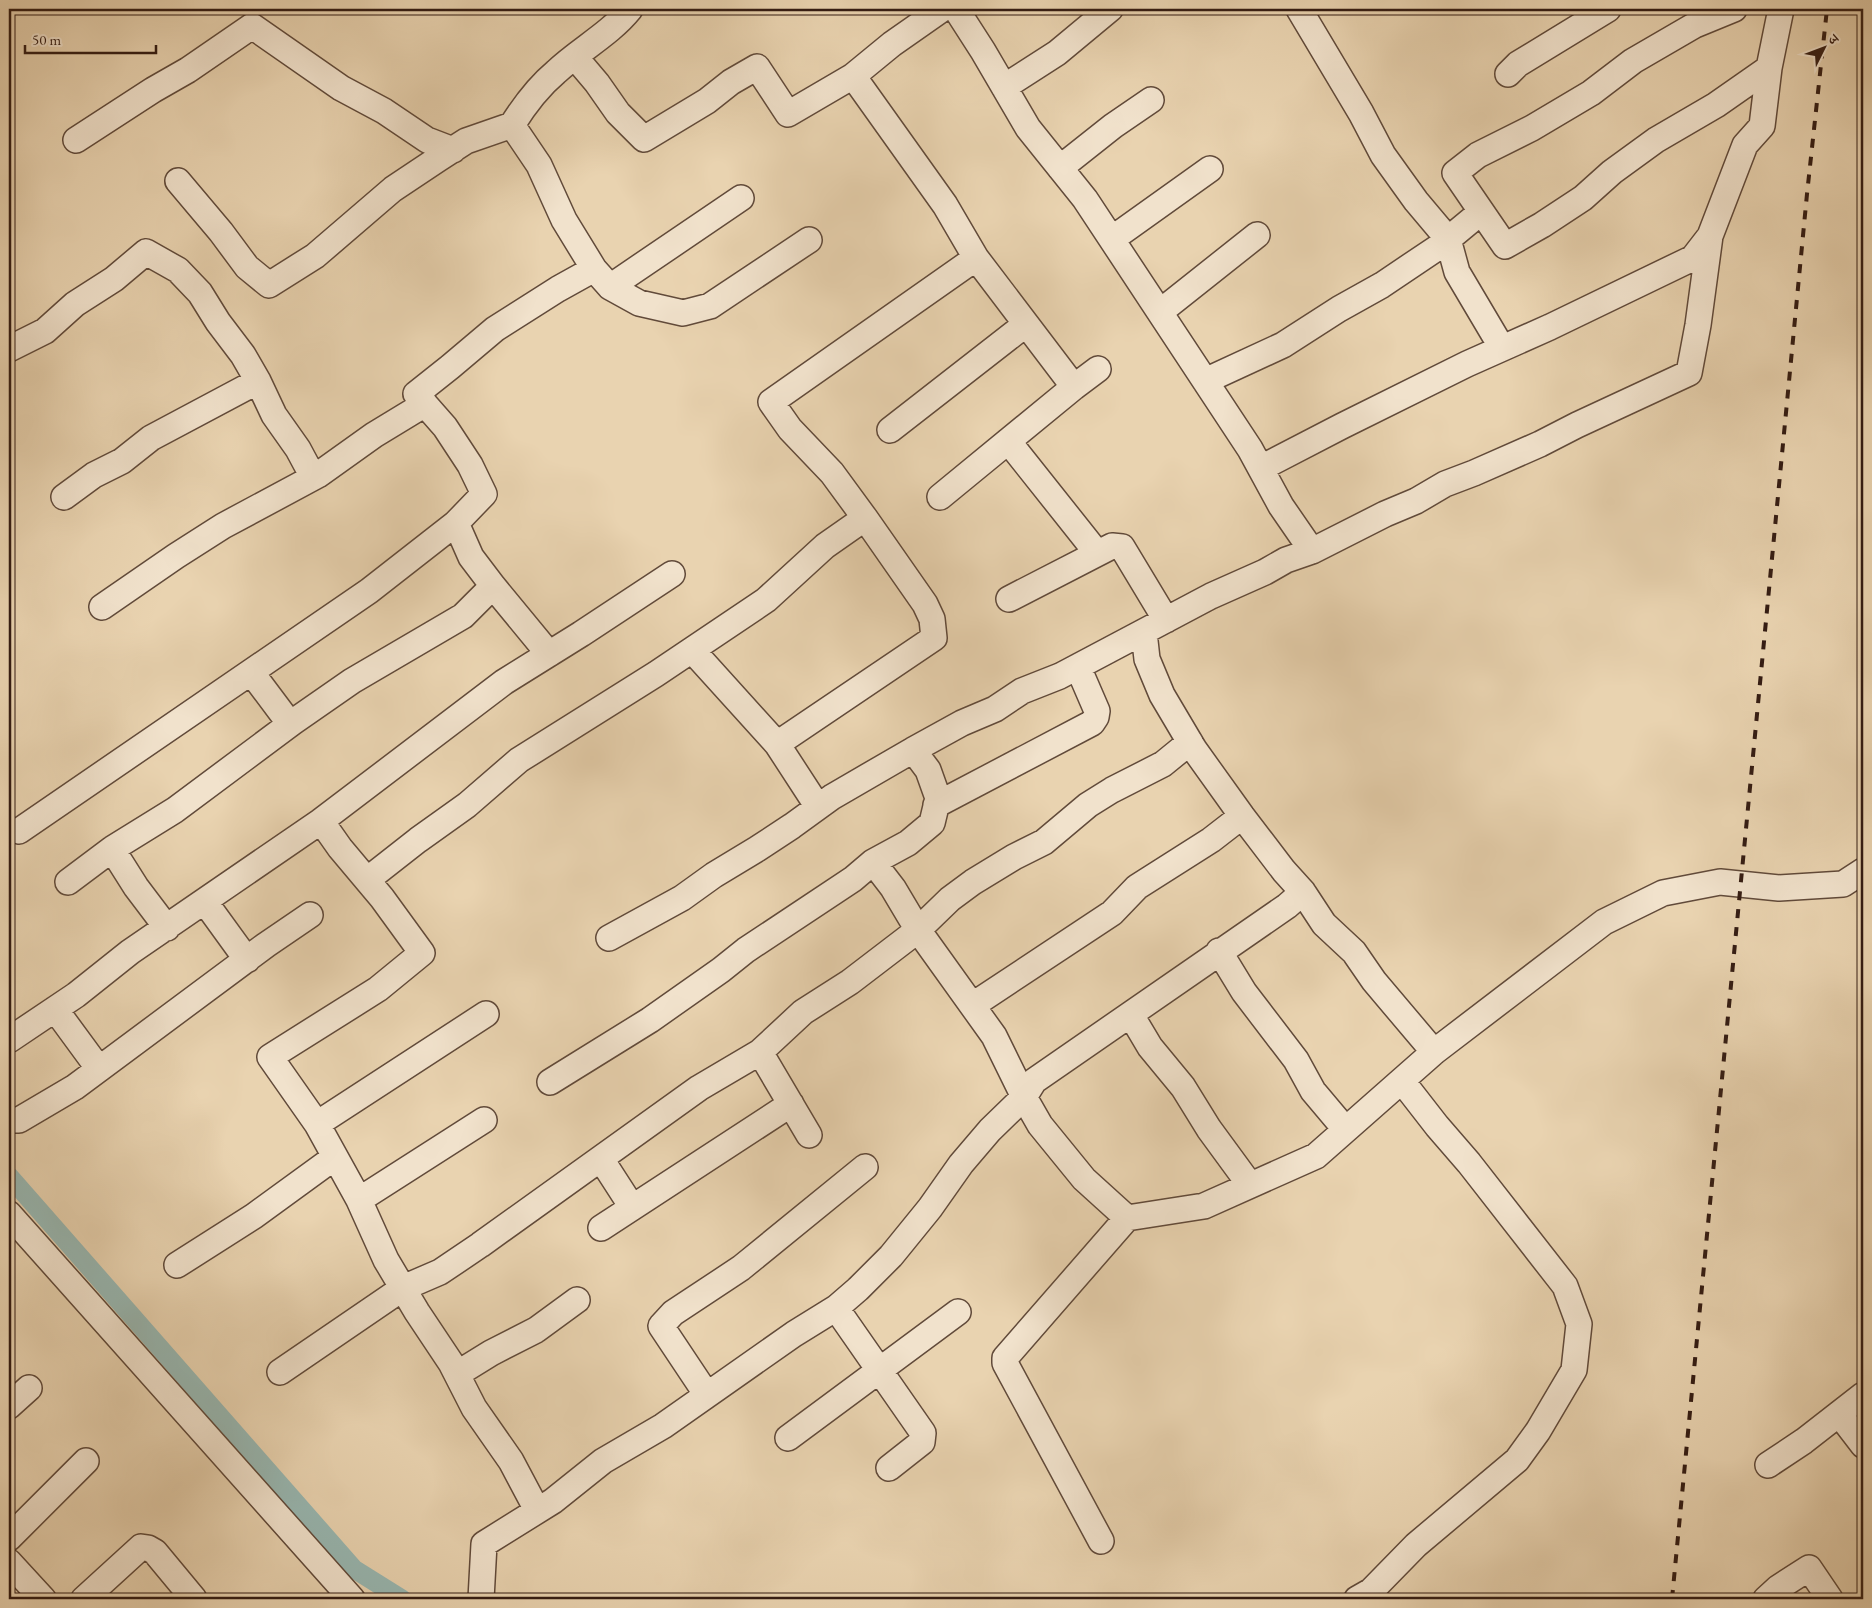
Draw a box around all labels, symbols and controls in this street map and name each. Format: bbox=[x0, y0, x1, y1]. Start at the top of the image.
scale bar bbox=[25, 22, 156, 54]
north arrow bbox=[1800, 22, 1850, 72]
text: 50 m bbox=[32, 30, 61, 49]
text: उ bbox=[1824, 30, 1843, 49]

